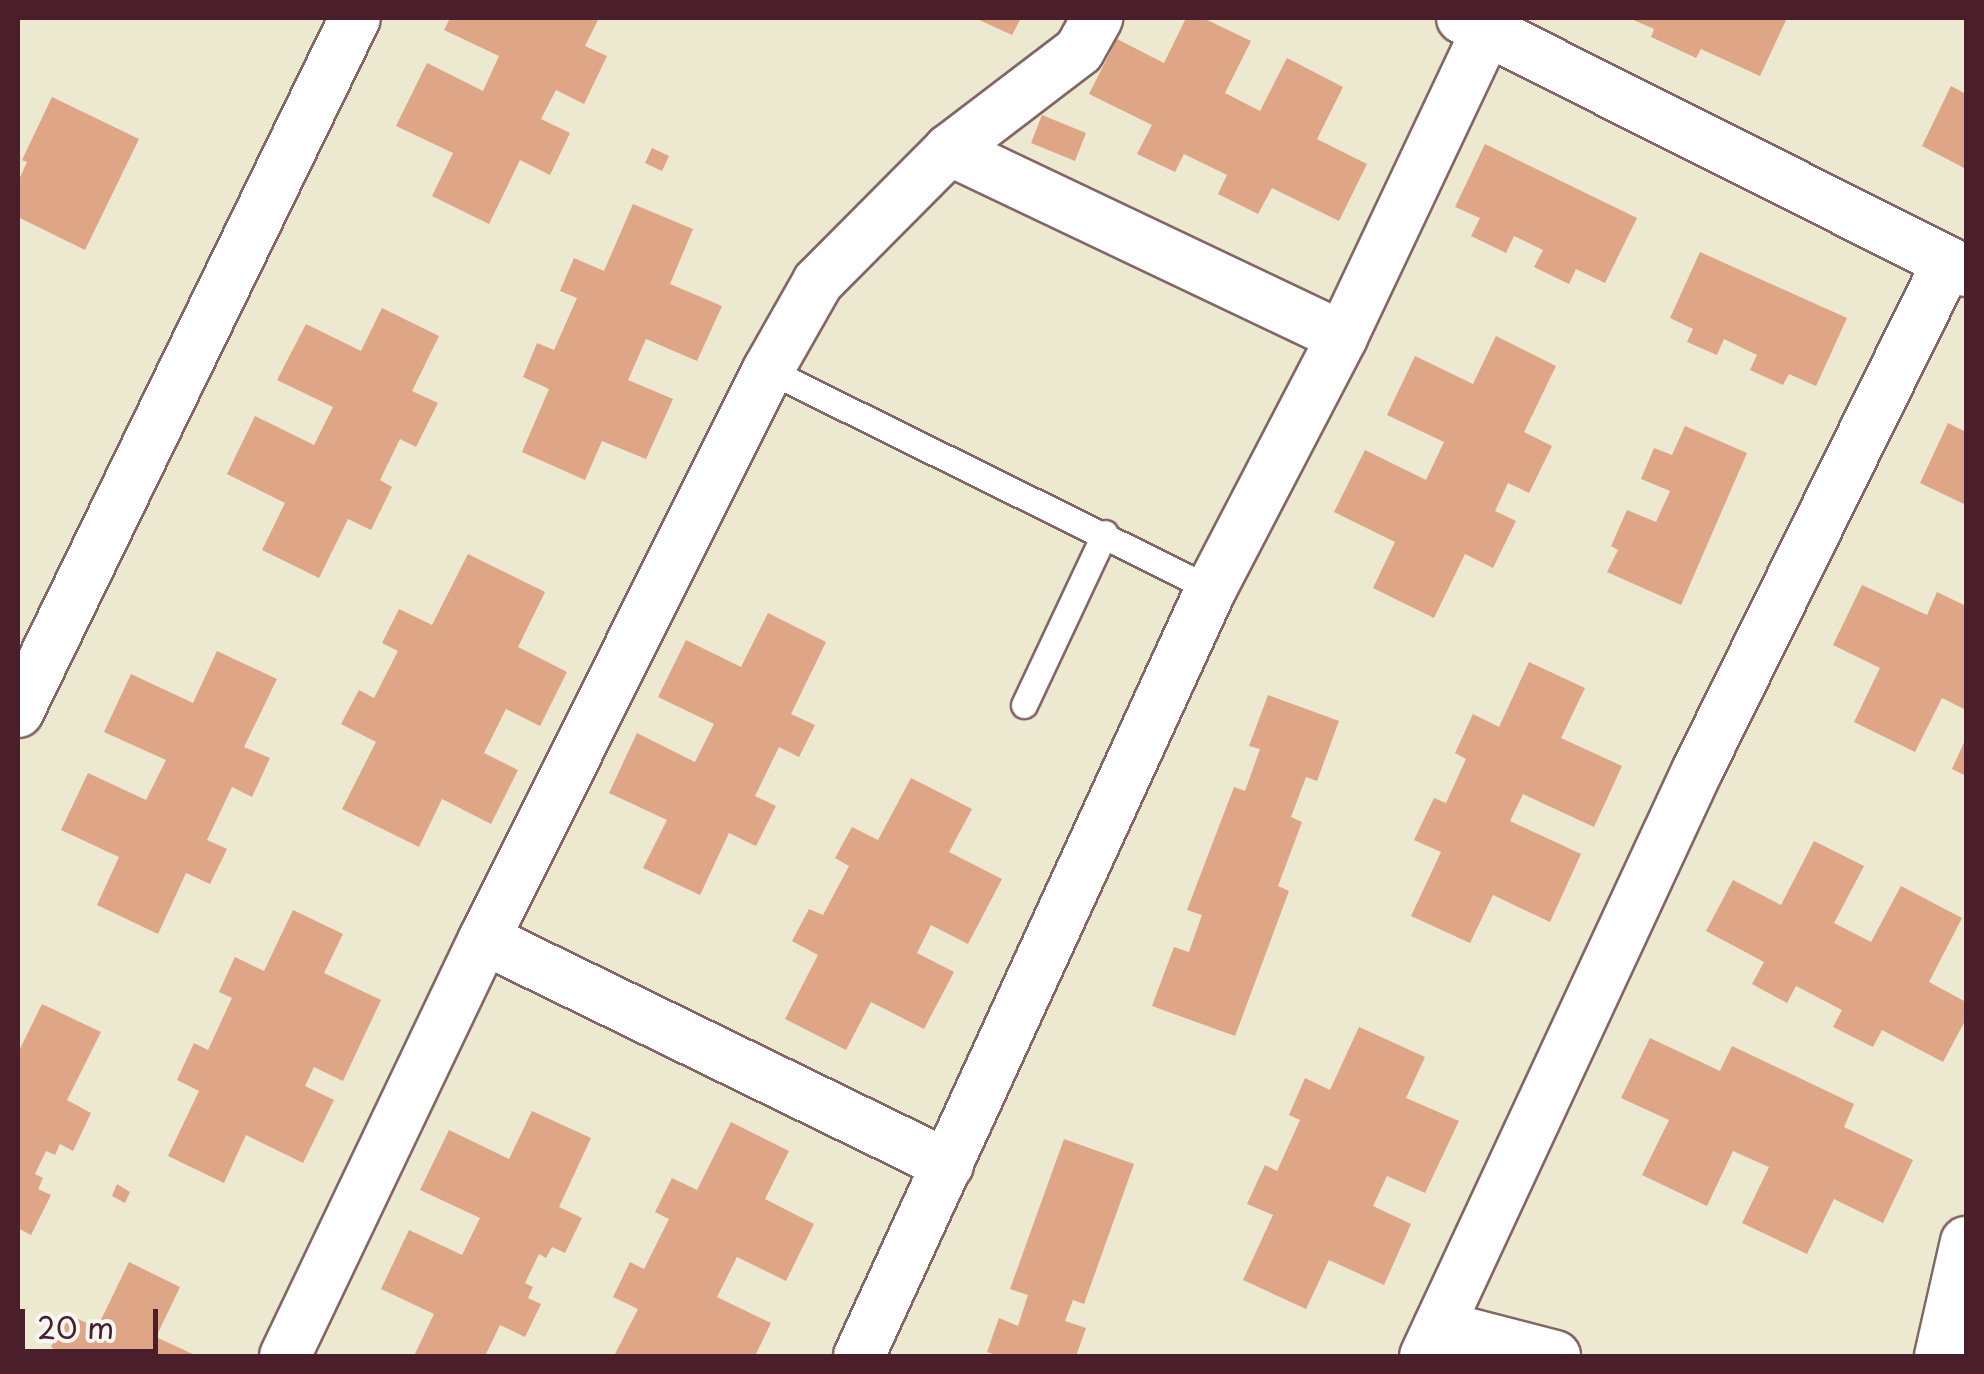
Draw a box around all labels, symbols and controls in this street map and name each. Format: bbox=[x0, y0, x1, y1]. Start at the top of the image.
scale bar bbox=[25, 1289, 162, 1351]
text: 20 m bbox=[37, 1304, 114, 1349]

